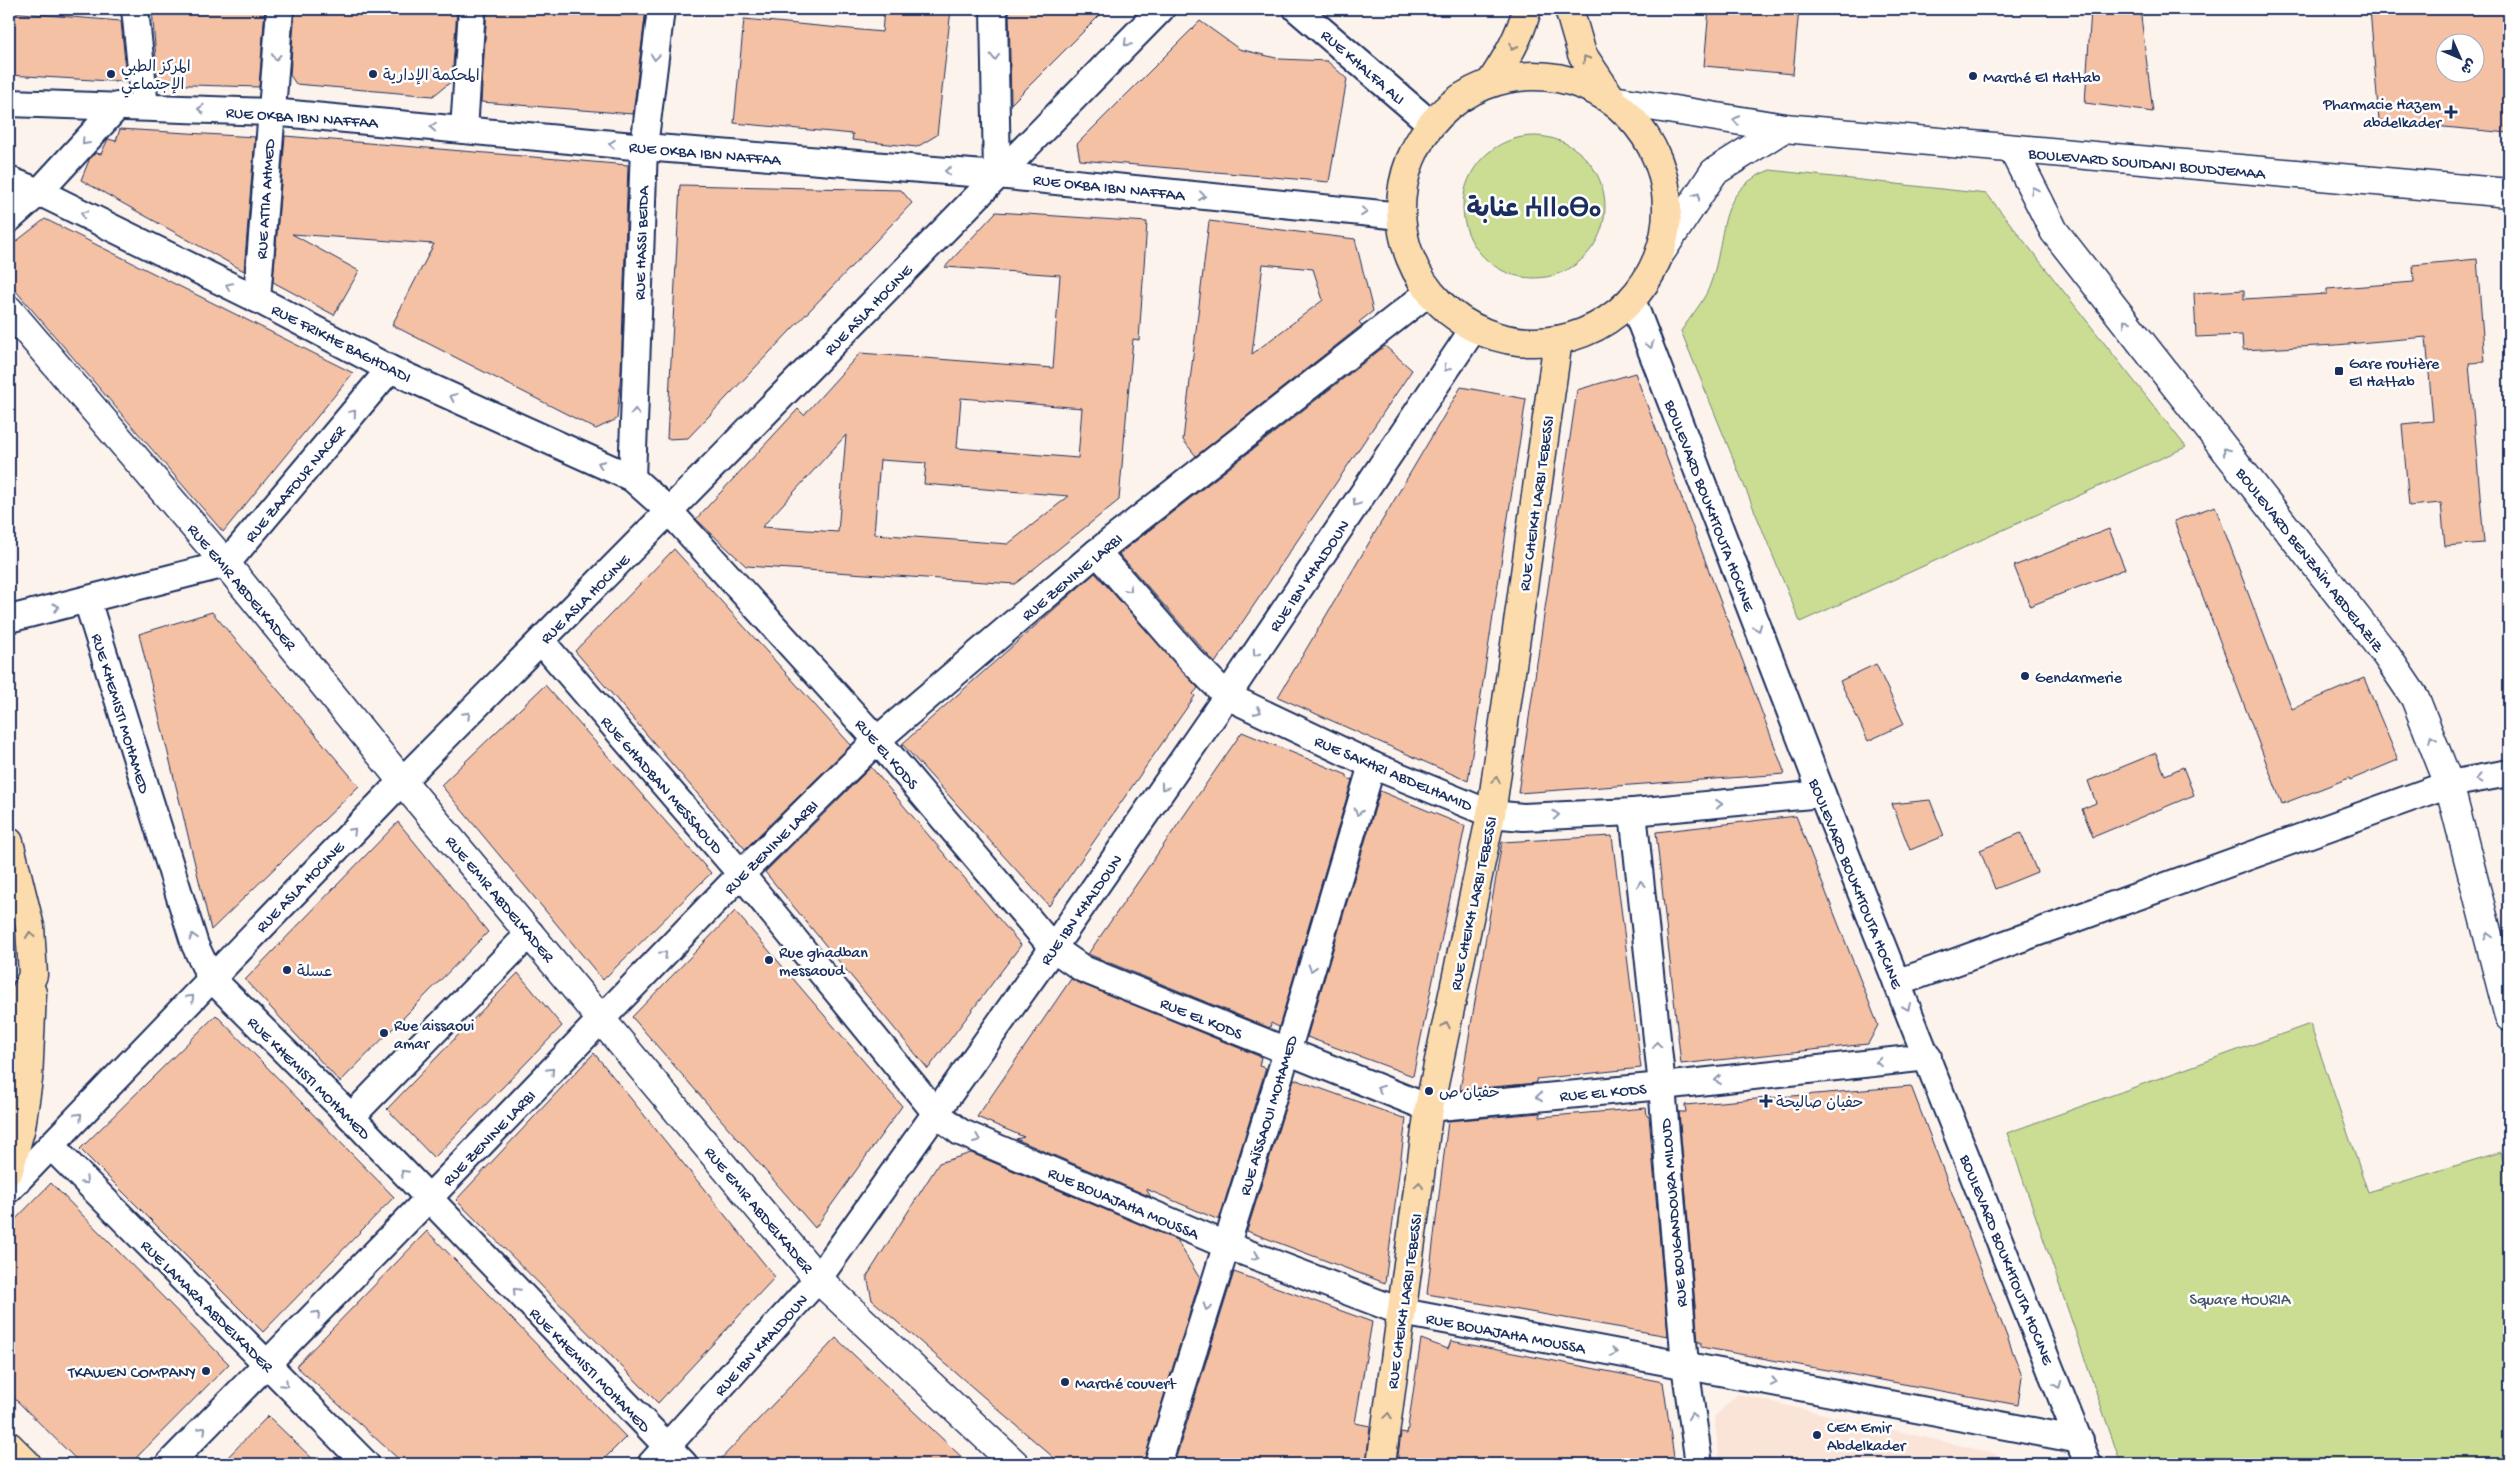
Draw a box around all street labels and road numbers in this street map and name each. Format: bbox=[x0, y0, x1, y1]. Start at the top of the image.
street label: RUE KHALFA ALI bbox=[1316, 27, 1408, 110]
street label: RUE OKBA IBN NAFFAA bbox=[225, 105, 380, 134]
street label: RUE ATTIA AHMED bbox=[254, 138, 281, 260]
street label: RUE OKBA IBN NAFFAA bbox=[628, 139, 783, 172]
street label: BOULEVARD SOUIDANI BOUDJEMAA bbox=[2026, 146, 2268, 185]
street label: RUE OKBA IBN NAFFAA bbox=[1032, 172, 1187, 207]
street label: RUE HASSI BEIDA bbox=[632, 184, 655, 301]
street label: RUE ASLA HOCINE bbox=[821, 261, 918, 361]
street label: RUE FRIKHE BAGHDADI bbox=[267, 302, 414, 389]
street label: BOULEVARD BOUKHTOUTA HOCINE bbox=[1658, 397, 1757, 616]
street label: RUE CHEIKH LARBI TEBESSI bbox=[1517, 414, 1560, 593]
street label: RUE ZAAFOUR NACER bbox=[242, 422, 352, 548]
street label: BOULEVARD BENZAÏM ABDELAZIZ bbox=[2230, 464, 2387, 658]
street label: RUE IBN KHALDOUN bbox=[1267, 517, 1355, 636]
street label: RUE EMIR ABDELKADER bbox=[182, 521, 299, 656]
street label: RUE ZENINE LARBI bbox=[1019, 531, 1128, 626]
street label: RUE ASLA HOCINE bbox=[538, 551, 636, 649]
street label: RUE KHEMISTI MOHAMED bbox=[85, 632, 152, 797]
street label: RUE GHADBAN MESSAOUD bbox=[595, 713, 726, 860]
street label: RUE EL KODS bbox=[850, 716, 922, 795]
street label: RUE SAKHRI ABDELHAMID bbox=[1311, 733, 1475, 817]
street label: BOULEVARD BOUKHTOUTA HOCINE bbox=[1802, 776, 1905, 993]
street label: RUE ZENINE LARBI bbox=[721, 797, 824, 900]
street label: RUE CHEIKH LARBI TEBESSI bbox=[1448, 815, 1503, 992]
street label: RUE EMIR ABDELKADER bbox=[440, 833, 557, 968]
street label: RUE ASLA HOCINE bbox=[253, 838, 350, 938]
street label: RUE IBN KHALDOUN bbox=[1038, 852, 1128, 970]
street label: RUE EL KODS bbox=[1157, 995, 1245, 1046]
street label: RUE KHEMISTI MOHAMED bbox=[242, 1014, 373, 1145]
street label: RUE AÏSSAOUI MOHAMED bbox=[1237, 1033, 1304, 1198]
street label: RUE EL KODS bbox=[1559, 1081, 1648, 1108]
street label: RUE ZENINE LARBI bbox=[440, 1088, 541, 1191]
street label: RUE BOUGANDOURA MILOUD bbox=[1658, 1117, 1693, 1308]
street label: RUE EMIR ABDELKADER bbox=[699, 1144, 816, 1279]
street label: BOULEVARD BOUKHTOUTA HOCINE bbox=[1953, 1152, 2056, 1369]
street label: RUE BOUAJAHA MOUSSA bbox=[1044, 1165, 1203, 1246]
street label: RUE CHEIKH LARBI TEBESSI bbox=[1385, 1212, 1428, 1391]
street label: RUE LAMARA ABDELKADER bbox=[135, 1237, 276, 1378]
street label: RUE IBN KHALDOUN bbox=[712, 1291, 813, 1401]
street label: RUE KHEMISTI MOHAMED bbox=[524, 1305, 653, 1438]
street label: RUE BOUAJAHA MOUSSA bbox=[1424, 1311, 1588, 1361]

